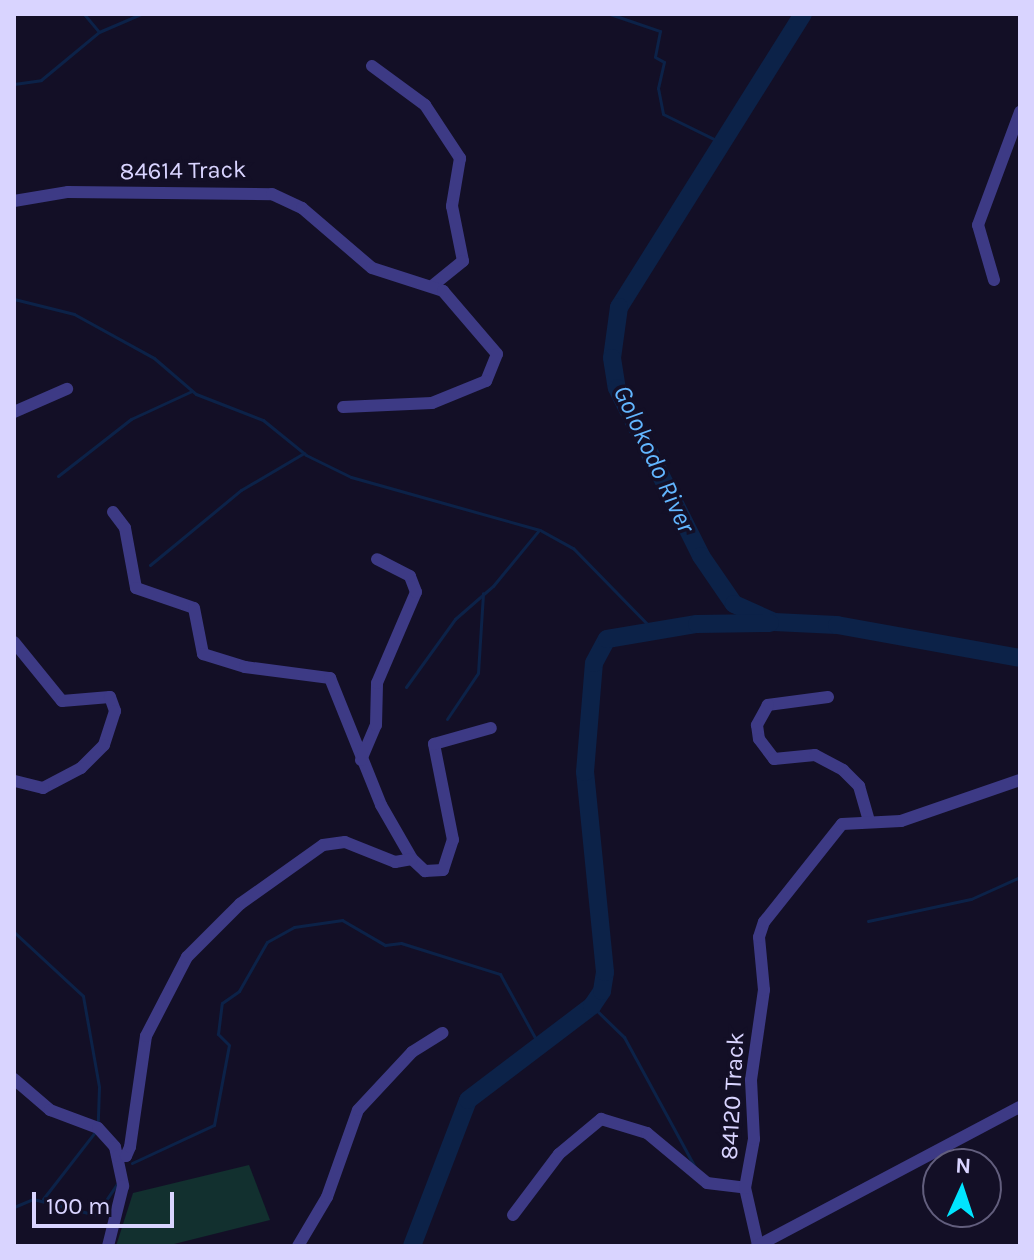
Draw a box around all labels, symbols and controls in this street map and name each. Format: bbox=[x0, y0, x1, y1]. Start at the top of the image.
street label: 84614 Track bbox=[119, 155, 247, 187]
water label: Golokodo River bbox=[606, 380, 702, 538]
street label: 84120 Track bbox=[715, 1031, 751, 1161]
north arrow bbox=[922, 1148, 1002, 1228]
text: N bbox=[955, 1153, 972, 1179]
scale bar bbox=[36, 1176, 178, 1226]
text: 100 m bbox=[46, 1192, 111, 1220]

